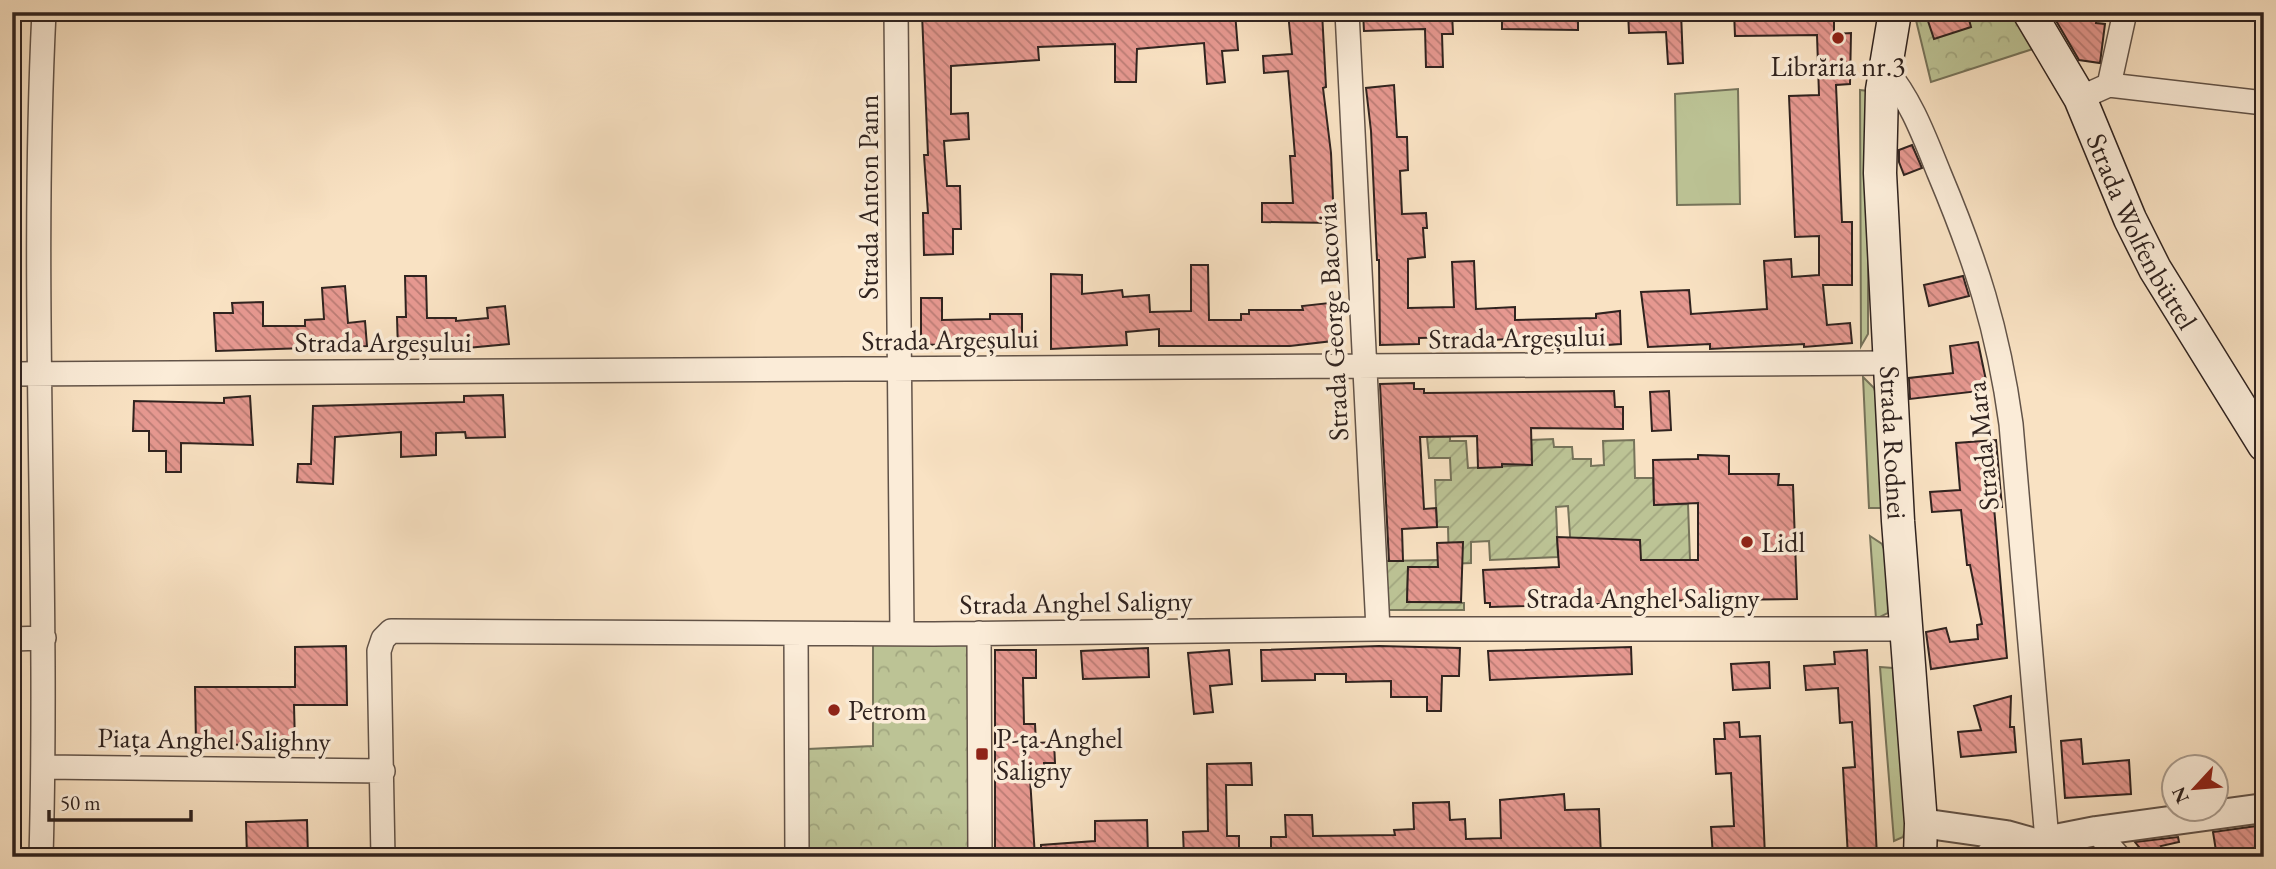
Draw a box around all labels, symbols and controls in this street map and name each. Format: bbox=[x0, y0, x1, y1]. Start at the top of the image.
marker: Librăria nr.3 bbox=[1830, 30, 1846, 46]
place label: Librăria nr.3 bbox=[1770, 48, 1906, 84]
street label: Strada Anton Pann bbox=[850, 94, 886, 300]
street label: Strada Wolfenbüttel bbox=[2079, 128, 2206, 336]
street label: Strada George Bacovia bbox=[1308, 201, 1356, 442]
street label: Strada Argeșului bbox=[1428, 317, 1606, 357]
street label: Strada Argeșului bbox=[861, 319, 1039, 359]
street label: Strada Argeșului bbox=[294, 324, 472, 360]
street label: Strada Rodnei bbox=[1872, 365, 1916, 520]
street label: Strada Mara bbox=[1957, 379, 2007, 512]
place label: Lidl bbox=[1761, 524, 1805, 560]
marker: Lidl bbox=[1739, 534, 1755, 550]
street label: Strada Anghel Saligny bbox=[1526, 580, 1760, 616]
street label: Strada Anghel Saligny bbox=[959, 582, 1194, 622]
place label: Petrom bbox=[848, 692, 927, 728]
marker: Petrom bbox=[826, 702, 842, 718]
street label: Piața Anghel Salighny bbox=[97, 719, 332, 759]
place label: P-ța Anghel Saligny bbox=[996, 720, 1123, 788]
marker: P-ța Anghel Saligny bbox=[974, 746, 990, 762]
north arrow bbox=[2160, 754, 2230, 824]
scale bar bbox=[49, 778, 191, 822]
text: N bbox=[2165, 782, 2195, 808]
text: 50 m bbox=[60, 789, 101, 816]

